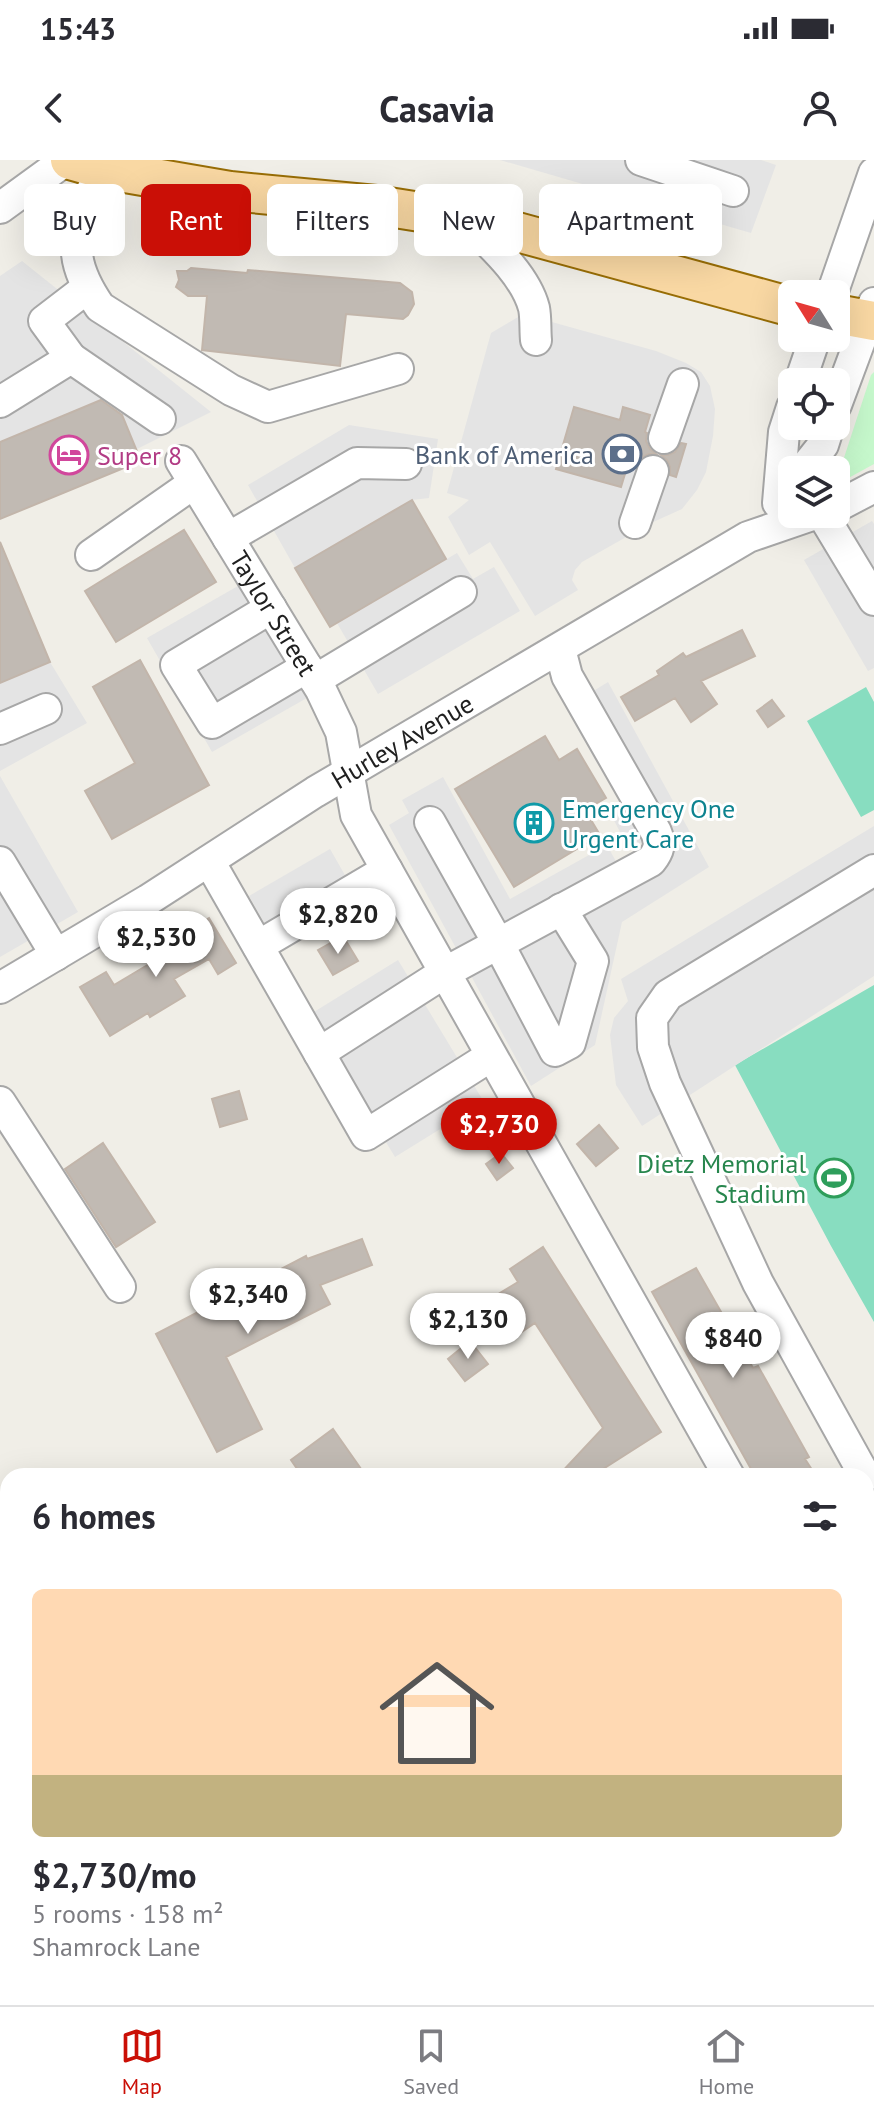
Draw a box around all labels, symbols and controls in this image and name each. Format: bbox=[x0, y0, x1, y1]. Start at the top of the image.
text: 15:43 bbox=[40, 9, 116, 48]
text: Casavia bbox=[379, 85, 495, 132]
icon: back bbox=[32, 86, 76, 130]
icon: person bbox=[798, 86, 842, 130]
chip: Buy bbox=[24, 184, 125, 256]
chip: Rent bbox=[141, 184, 251, 256]
chip: Filters bbox=[267, 184, 398, 256]
chip: New bbox=[414, 184, 523, 256]
chip: Apartment bbox=[539, 184, 722, 256]
north arrow bbox=[778, 280, 850, 352]
map controls bbox=[778, 280, 850, 528]
button: locate bbox=[778, 368, 850, 440]
bank icon: Bank of America bbox=[601, 433, 643, 475]
hotel icon: Super 8 bbox=[48, 434, 90, 476]
place label: Bank of America bbox=[415, 438, 594, 471]
place label: Super 8 bbox=[97, 439, 182, 472]
button: layers bbox=[778, 456, 850, 528]
street label: Taylor Street bbox=[223, 544, 325, 682]
street label: Hurley Avenue bbox=[325, 686, 479, 795]
place label: Emergency One Urgent Care bbox=[562, 792, 735, 855]
building icon: Emergency One Urgent Care bbox=[513, 802, 555, 844]
pin: $2,820 bbox=[273, 888, 403, 956]
text: $2,820 bbox=[298, 897, 378, 930]
pin: $2,530 bbox=[91, 911, 221, 979]
text: $2,530 bbox=[116, 920, 196, 953]
pin: $2,730 bbox=[434, 1098, 564, 1166]
text: $2,730 bbox=[459, 1107, 539, 1140]
place label: Dietz Memorial Stadium bbox=[637, 1147, 806, 1210]
sports icon: Dietz Memorial Stadium bbox=[813, 1157, 855, 1199]
pin: $2,340 bbox=[183, 1268, 313, 1336]
text: $2,340 bbox=[208, 1277, 288, 1310]
pin: $2,130 bbox=[403, 1293, 533, 1361]
text: $2,130 bbox=[428, 1302, 508, 1335]
pin: $840 bbox=[686, 1312, 780, 1380]
text: $840 bbox=[704, 1321, 762, 1354]
text: 6 homes bbox=[32, 1494, 156, 1538]
icon: filters bbox=[798, 1494, 842, 1538]
icon: home bbox=[365, 1641, 509, 1785]
text: $2,730/mo bbox=[32, 1853, 196, 1897]
text: 5 rooms · 158 m² bbox=[32, 1897, 224, 1930]
text: Shamrock Lane bbox=[32, 1930, 200, 1963]
tab: Map bbox=[120, 2024, 164, 2100]
tab: Saved bbox=[403, 2024, 459, 2100]
tab: Home bbox=[699, 2024, 754, 2100]

